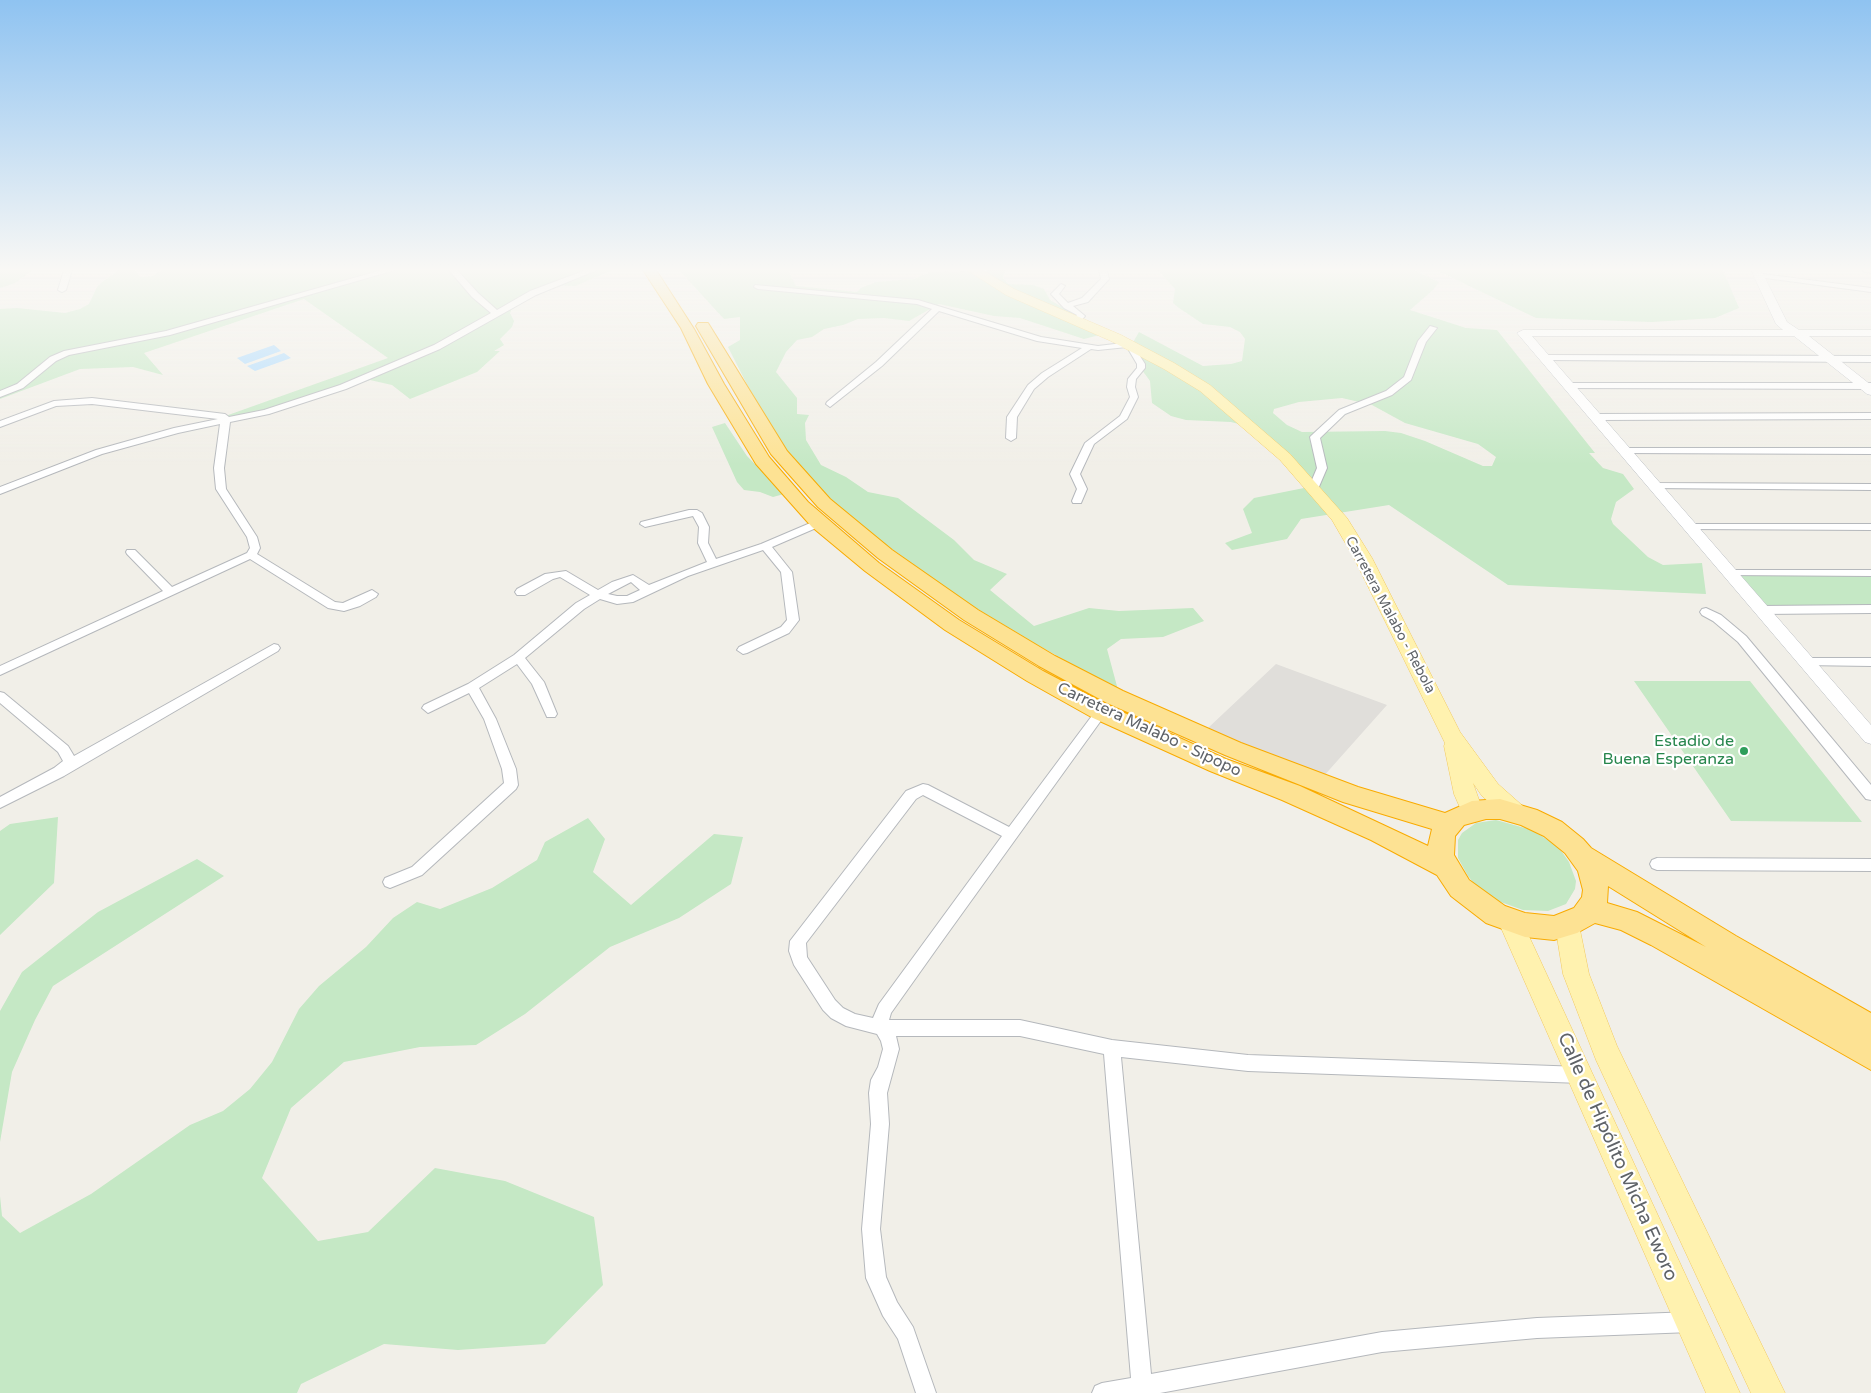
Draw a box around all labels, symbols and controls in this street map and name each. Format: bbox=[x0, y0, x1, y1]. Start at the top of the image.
street label: Carretera Malabo - Rebola bbox=[1341, 533, 1439, 697]
street label: Carretera Malabo - Sipopo bbox=[1054, 679, 1244, 781]
place label: Estadio de Buena Esperanza bbox=[1603, 732, 1734, 770]
marker: Estadio de Buena Esperanza bbox=[1738, 745, 1750, 757]
street label: Calle de Hipólito Micha Eworo bbox=[1552, 1029, 1682, 1285]

